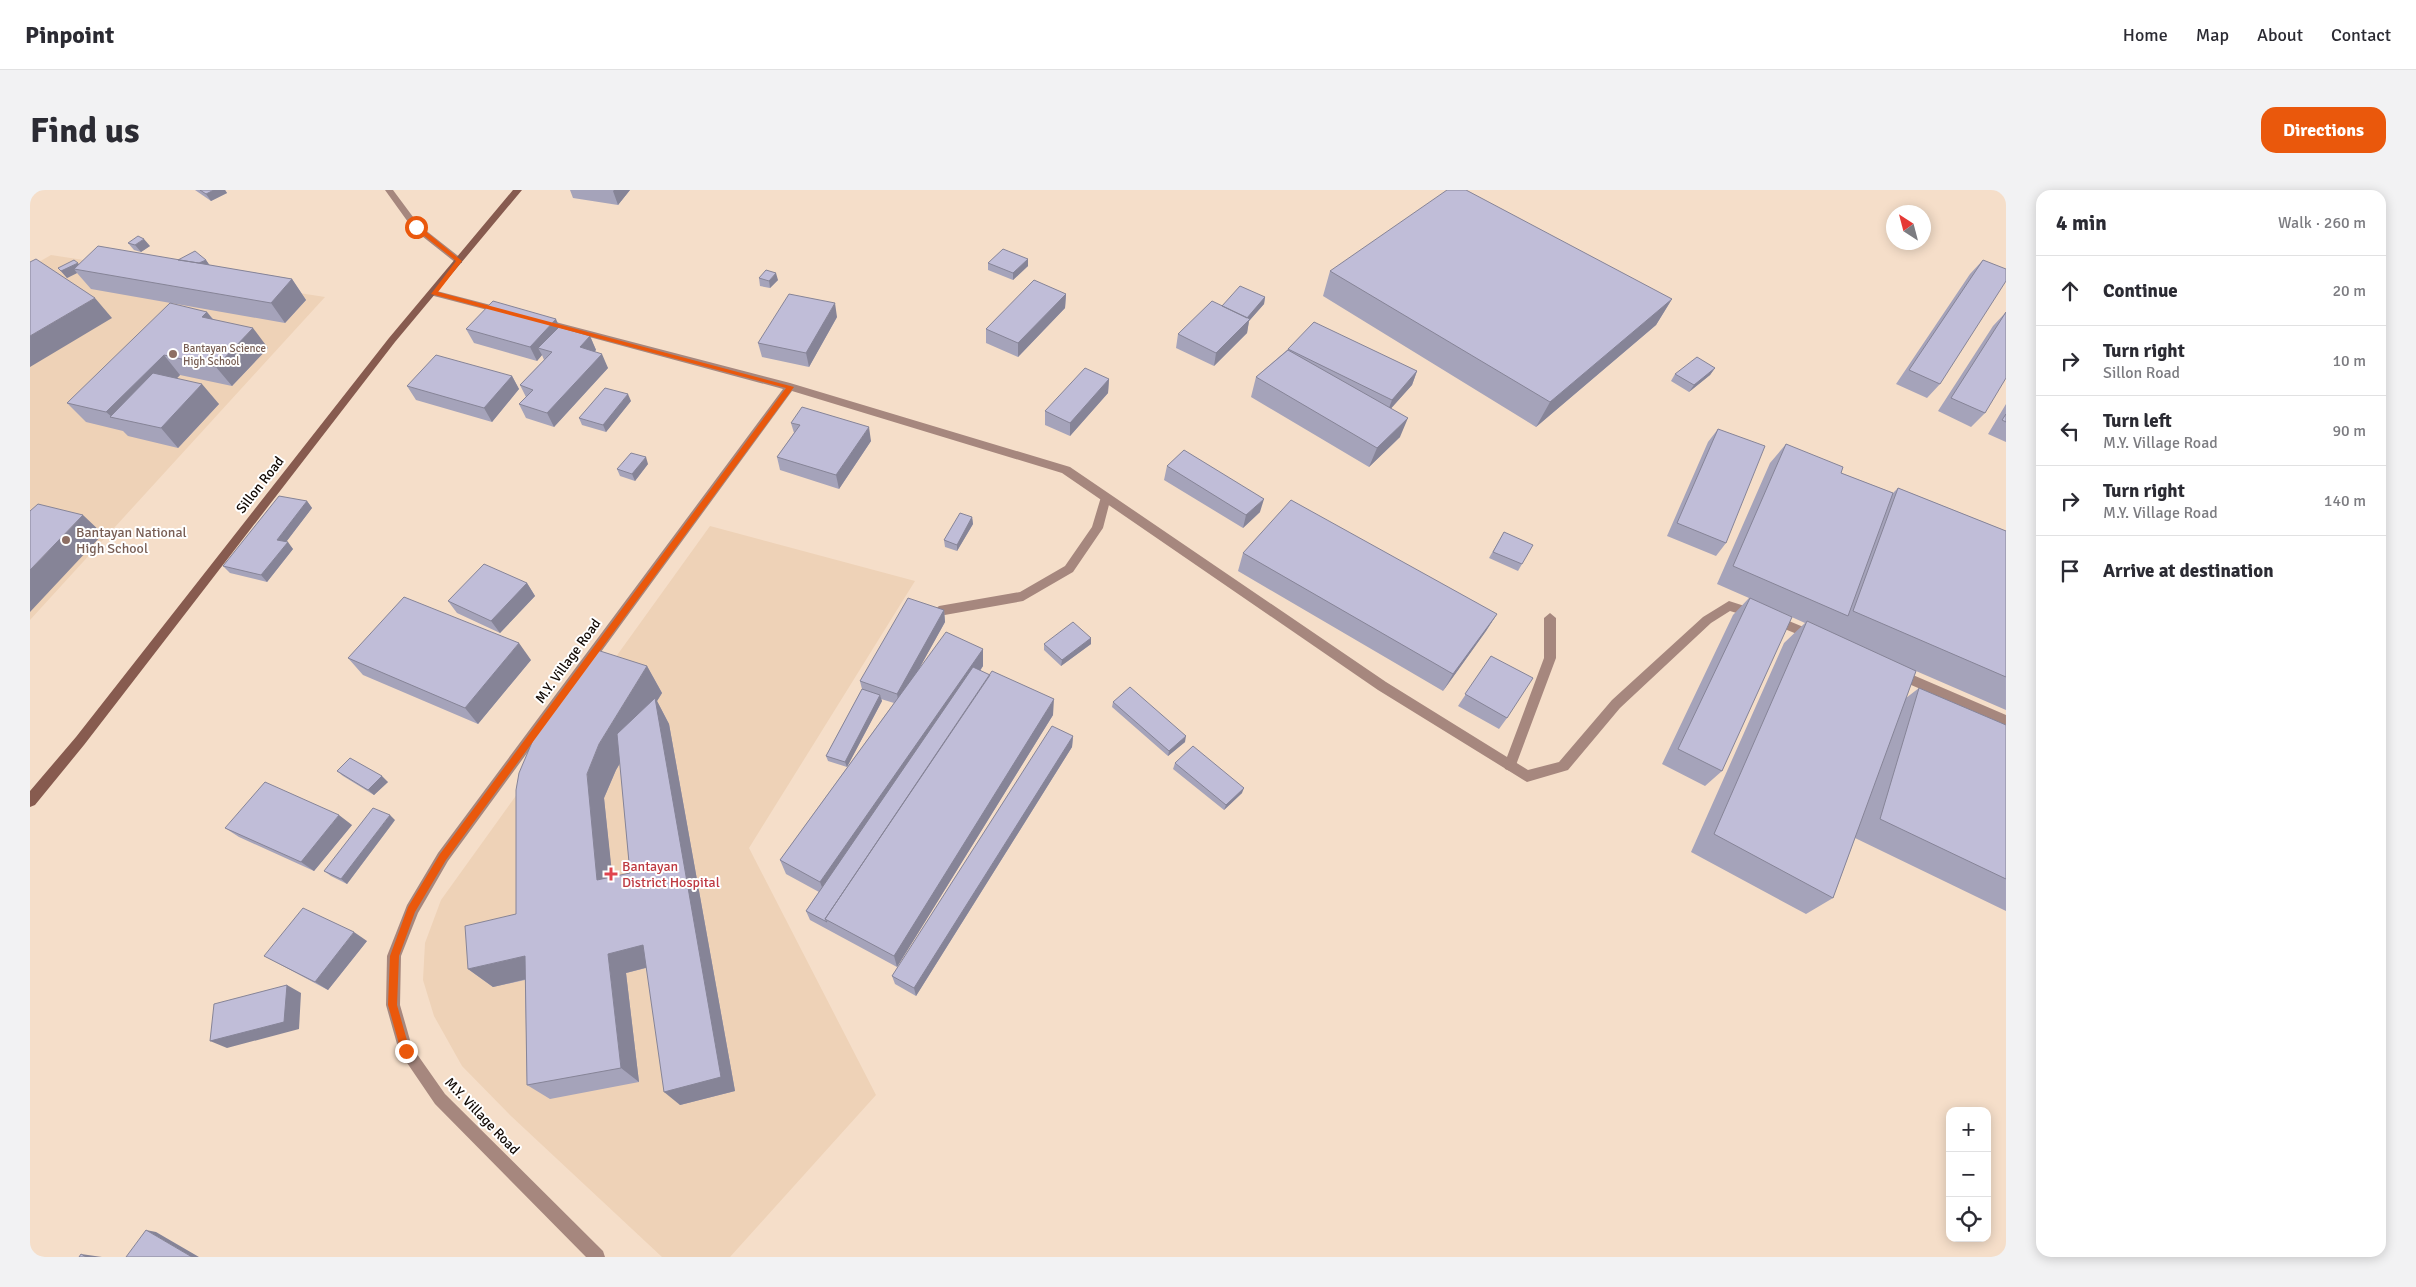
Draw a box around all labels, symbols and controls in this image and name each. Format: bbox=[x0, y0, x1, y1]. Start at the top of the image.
text: Pinpoint bbox=[25, 20, 114, 50]
text: Home bbox=[2123, 24, 2168, 46]
text: Map bbox=[2196, 24, 2229, 46]
text: About bbox=[2257, 24, 2303, 46]
text: Contact bbox=[2331, 24, 2391, 46]
button: Directions bbox=[2261, 107, 2386, 153]
text: Find us bbox=[30, 109, 140, 152]
north arrow bbox=[1886, 205, 1931, 250]
text: 4 min bbox=[2056, 210, 2107, 236]
text: Walk · 260 m bbox=[2278, 213, 2366, 233]
route start bbox=[405, 216, 428, 239]
icon: ahead bbox=[2056, 277, 2084, 305]
text: Continue bbox=[2103, 279, 2178, 303]
text: 20 m bbox=[2332, 281, 2366, 301]
text: Turn right bbox=[2103, 339, 2185, 363]
place label: Bantayan Science High School bbox=[183, 342, 266, 368]
icon: right bbox=[2056, 347, 2084, 375]
marker: Bantayan Science High School bbox=[167, 348, 179, 360]
text: 10 m bbox=[2332, 351, 2366, 371]
text: Sillon Road bbox=[2103, 363, 2180, 383]
text: Turn left bbox=[2103, 409, 2172, 433]
icon: left bbox=[2056, 417, 2084, 445]
text: 90 m bbox=[2332, 421, 2366, 441]
text: M.Y. Village Road bbox=[2103, 433, 2218, 453]
street label: Sillon Road bbox=[233, 453, 287, 517]
text: Turn right bbox=[2103, 479, 2185, 503]
icon: right bbox=[2056, 487, 2084, 515]
text: 140 m bbox=[2324, 491, 2366, 511]
text: M.Y. Village Road bbox=[2103, 503, 2218, 523]
place label: Bantayan National High School bbox=[76, 524, 187, 557]
marker: Bantayan National High School bbox=[60, 534, 72, 546]
icon: arrive bbox=[2056, 557, 2084, 585]
text: Arrive at destination bbox=[2103, 559, 2274, 583]
street label: M.Y. Village Road bbox=[532, 615, 604, 707]
place label: Bantayan District Hospital bbox=[622, 858, 720, 891]
marker: Bantayan District Hospital bbox=[604, 867, 618, 881]
route end bbox=[395, 1040, 418, 1063]
street label: M.Y. Village Road bbox=[441, 1074, 523, 1158]
map controls bbox=[1946, 1107, 1991, 1242]
button: + bbox=[1946, 1107, 1991, 1152]
button: − bbox=[1946, 1152, 1991, 1197]
button: locate bbox=[1946, 1197, 1991, 1242]

